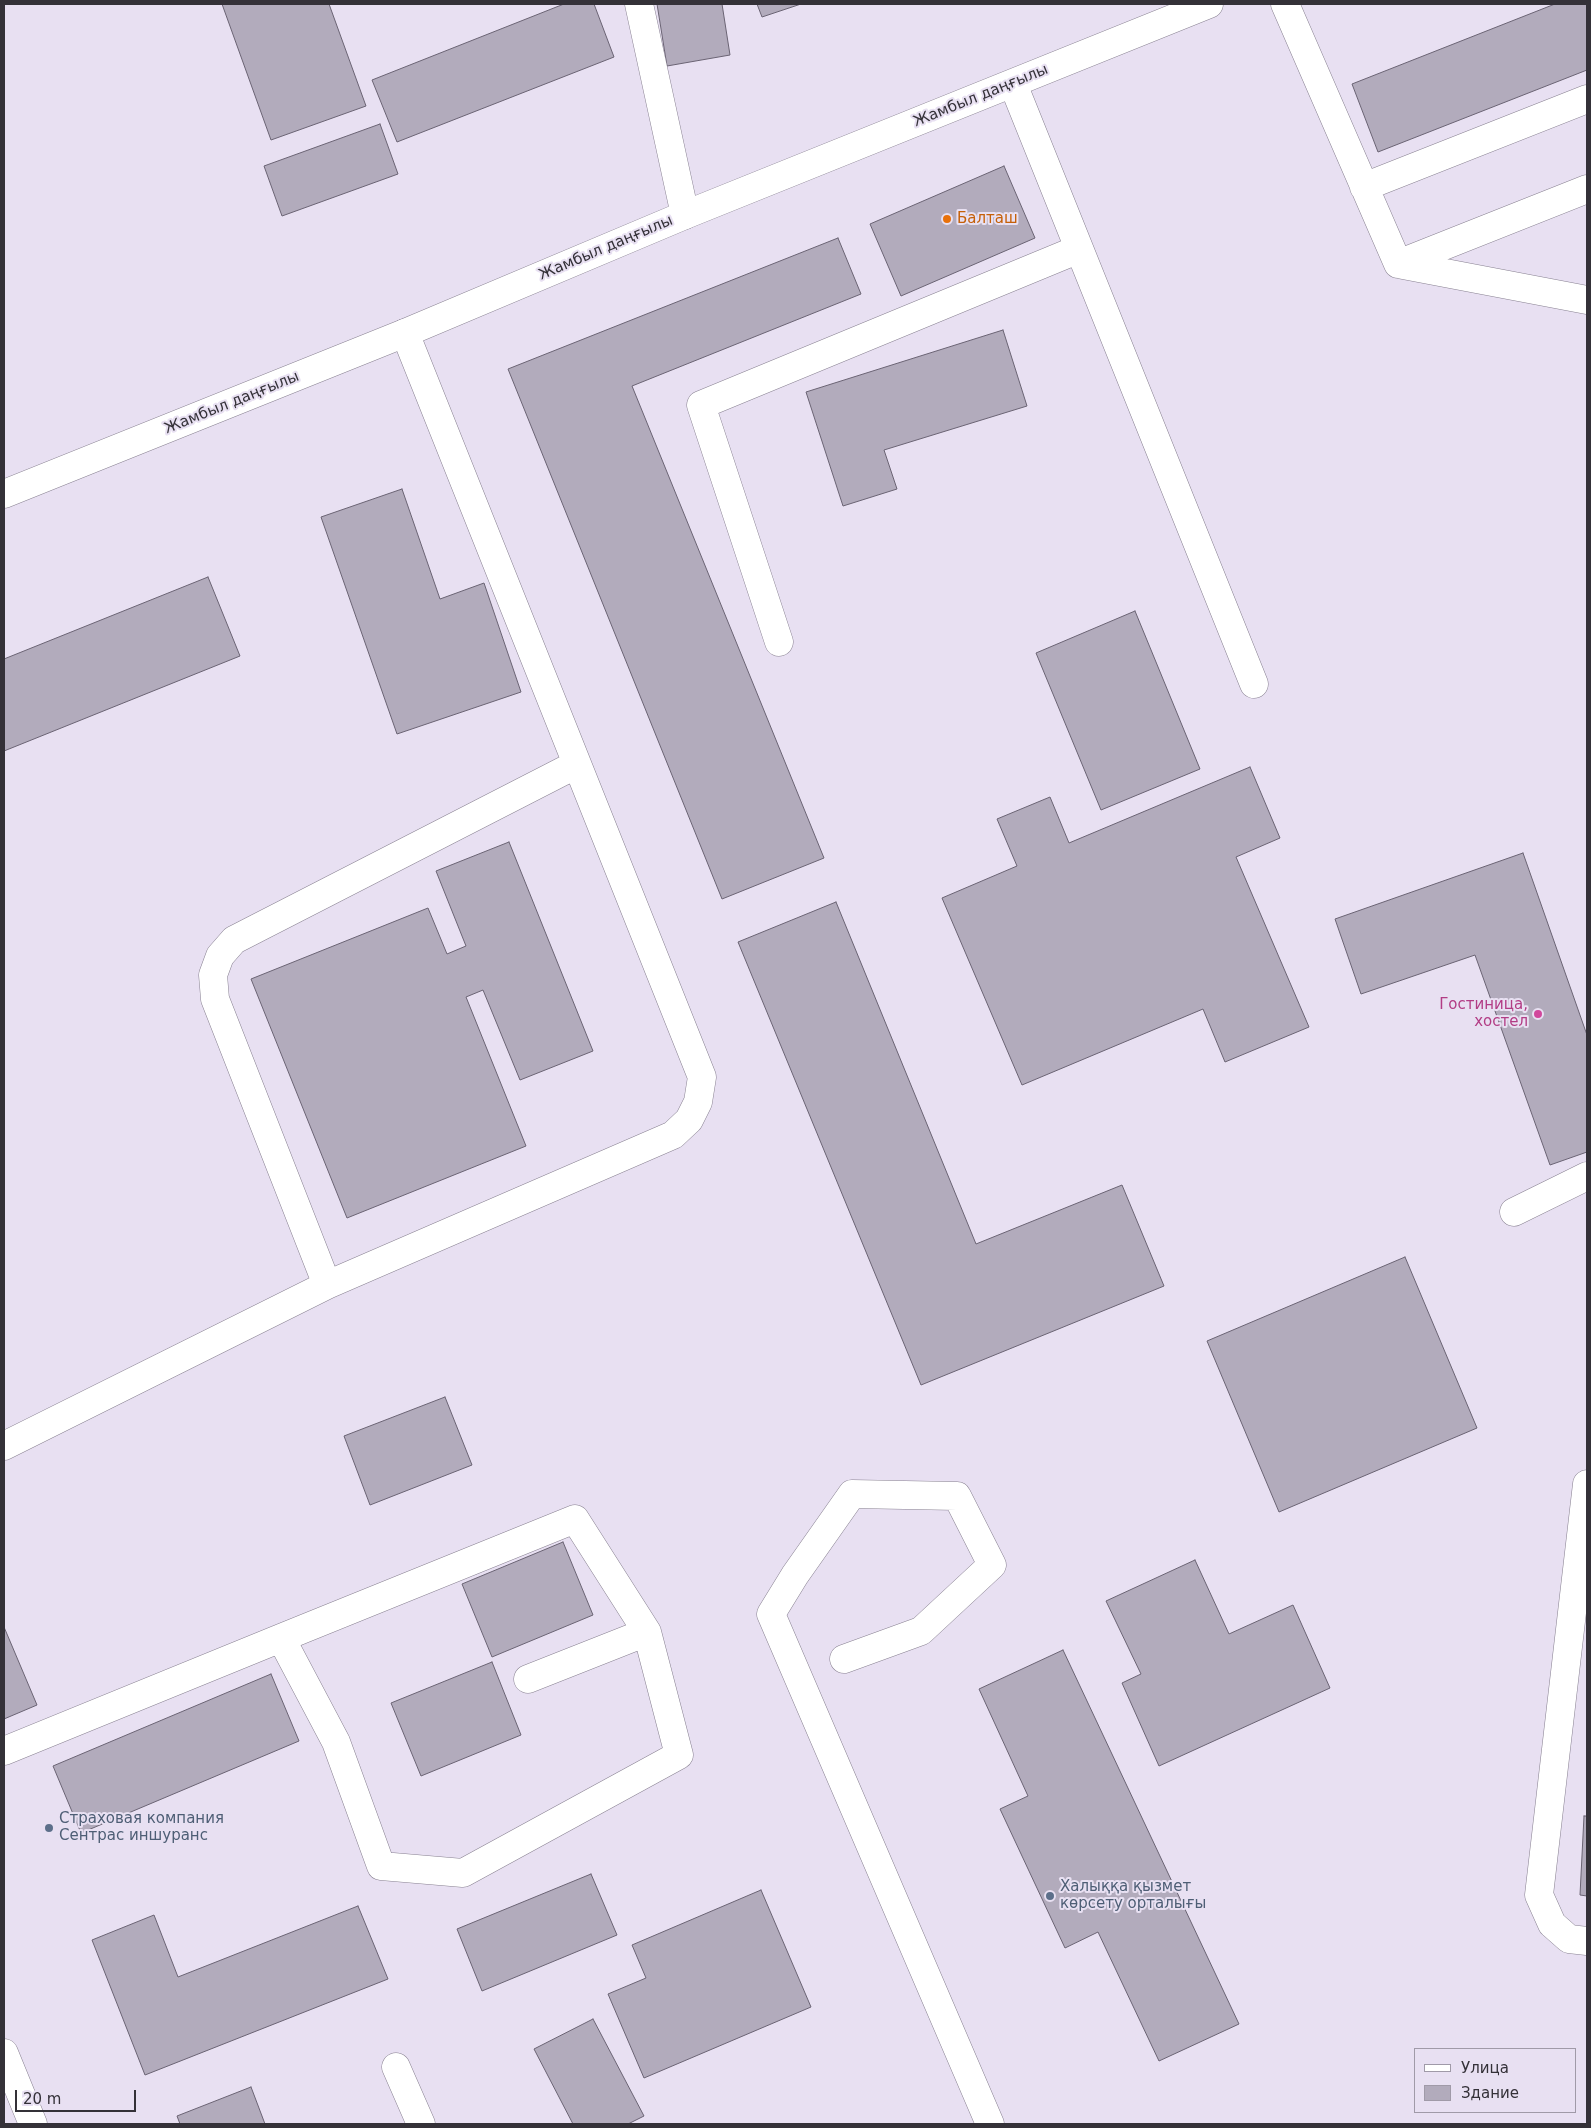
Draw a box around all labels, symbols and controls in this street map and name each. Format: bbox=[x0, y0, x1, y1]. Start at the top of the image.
street label: Жамбыл даңғылы bbox=[911, 61, 1051, 131]
place label: Балташ bbox=[957, 210, 1018, 228]
street label: Жамбыл даңғылы bbox=[536, 212, 676, 284]
marker: Балташ bbox=[941, 213, 953, 225]
street label: Жамбыл даңғылы bbox=[162, 368, 302, 438]
place label: Гостиница, хостел bbox=[1439, 996, 1528, 1031]
marker: Гостиница, хостел bbox=[1532, 1008, 1544, 1020]
place label: Страховая компания Сентрас иншуранс bbox=[59, 1810, 224, 1845]
marker: Страховая компания Сентрас иншуранс bbox=[43, 1822, 55, 1834]
place label: Халыққа қызмет көрсету орталығы bbox=[1060, 1878, 1206, 1913]
marker: Халыққа қызмет көрсету орталығы bbox=[1044, 1890, 1056, 1902]
legend bbox=[1414, 2048, 1576, 2113]
text: Улица bbox=[1461, 2059, 1509, 2077]
scale bar bbox=[18, 2080, 139, 2112]
text: Здание bbox=[1461, 2084, 1519, 2102]
text: 20 m bbox=[23, 2090, 61, 2108]

